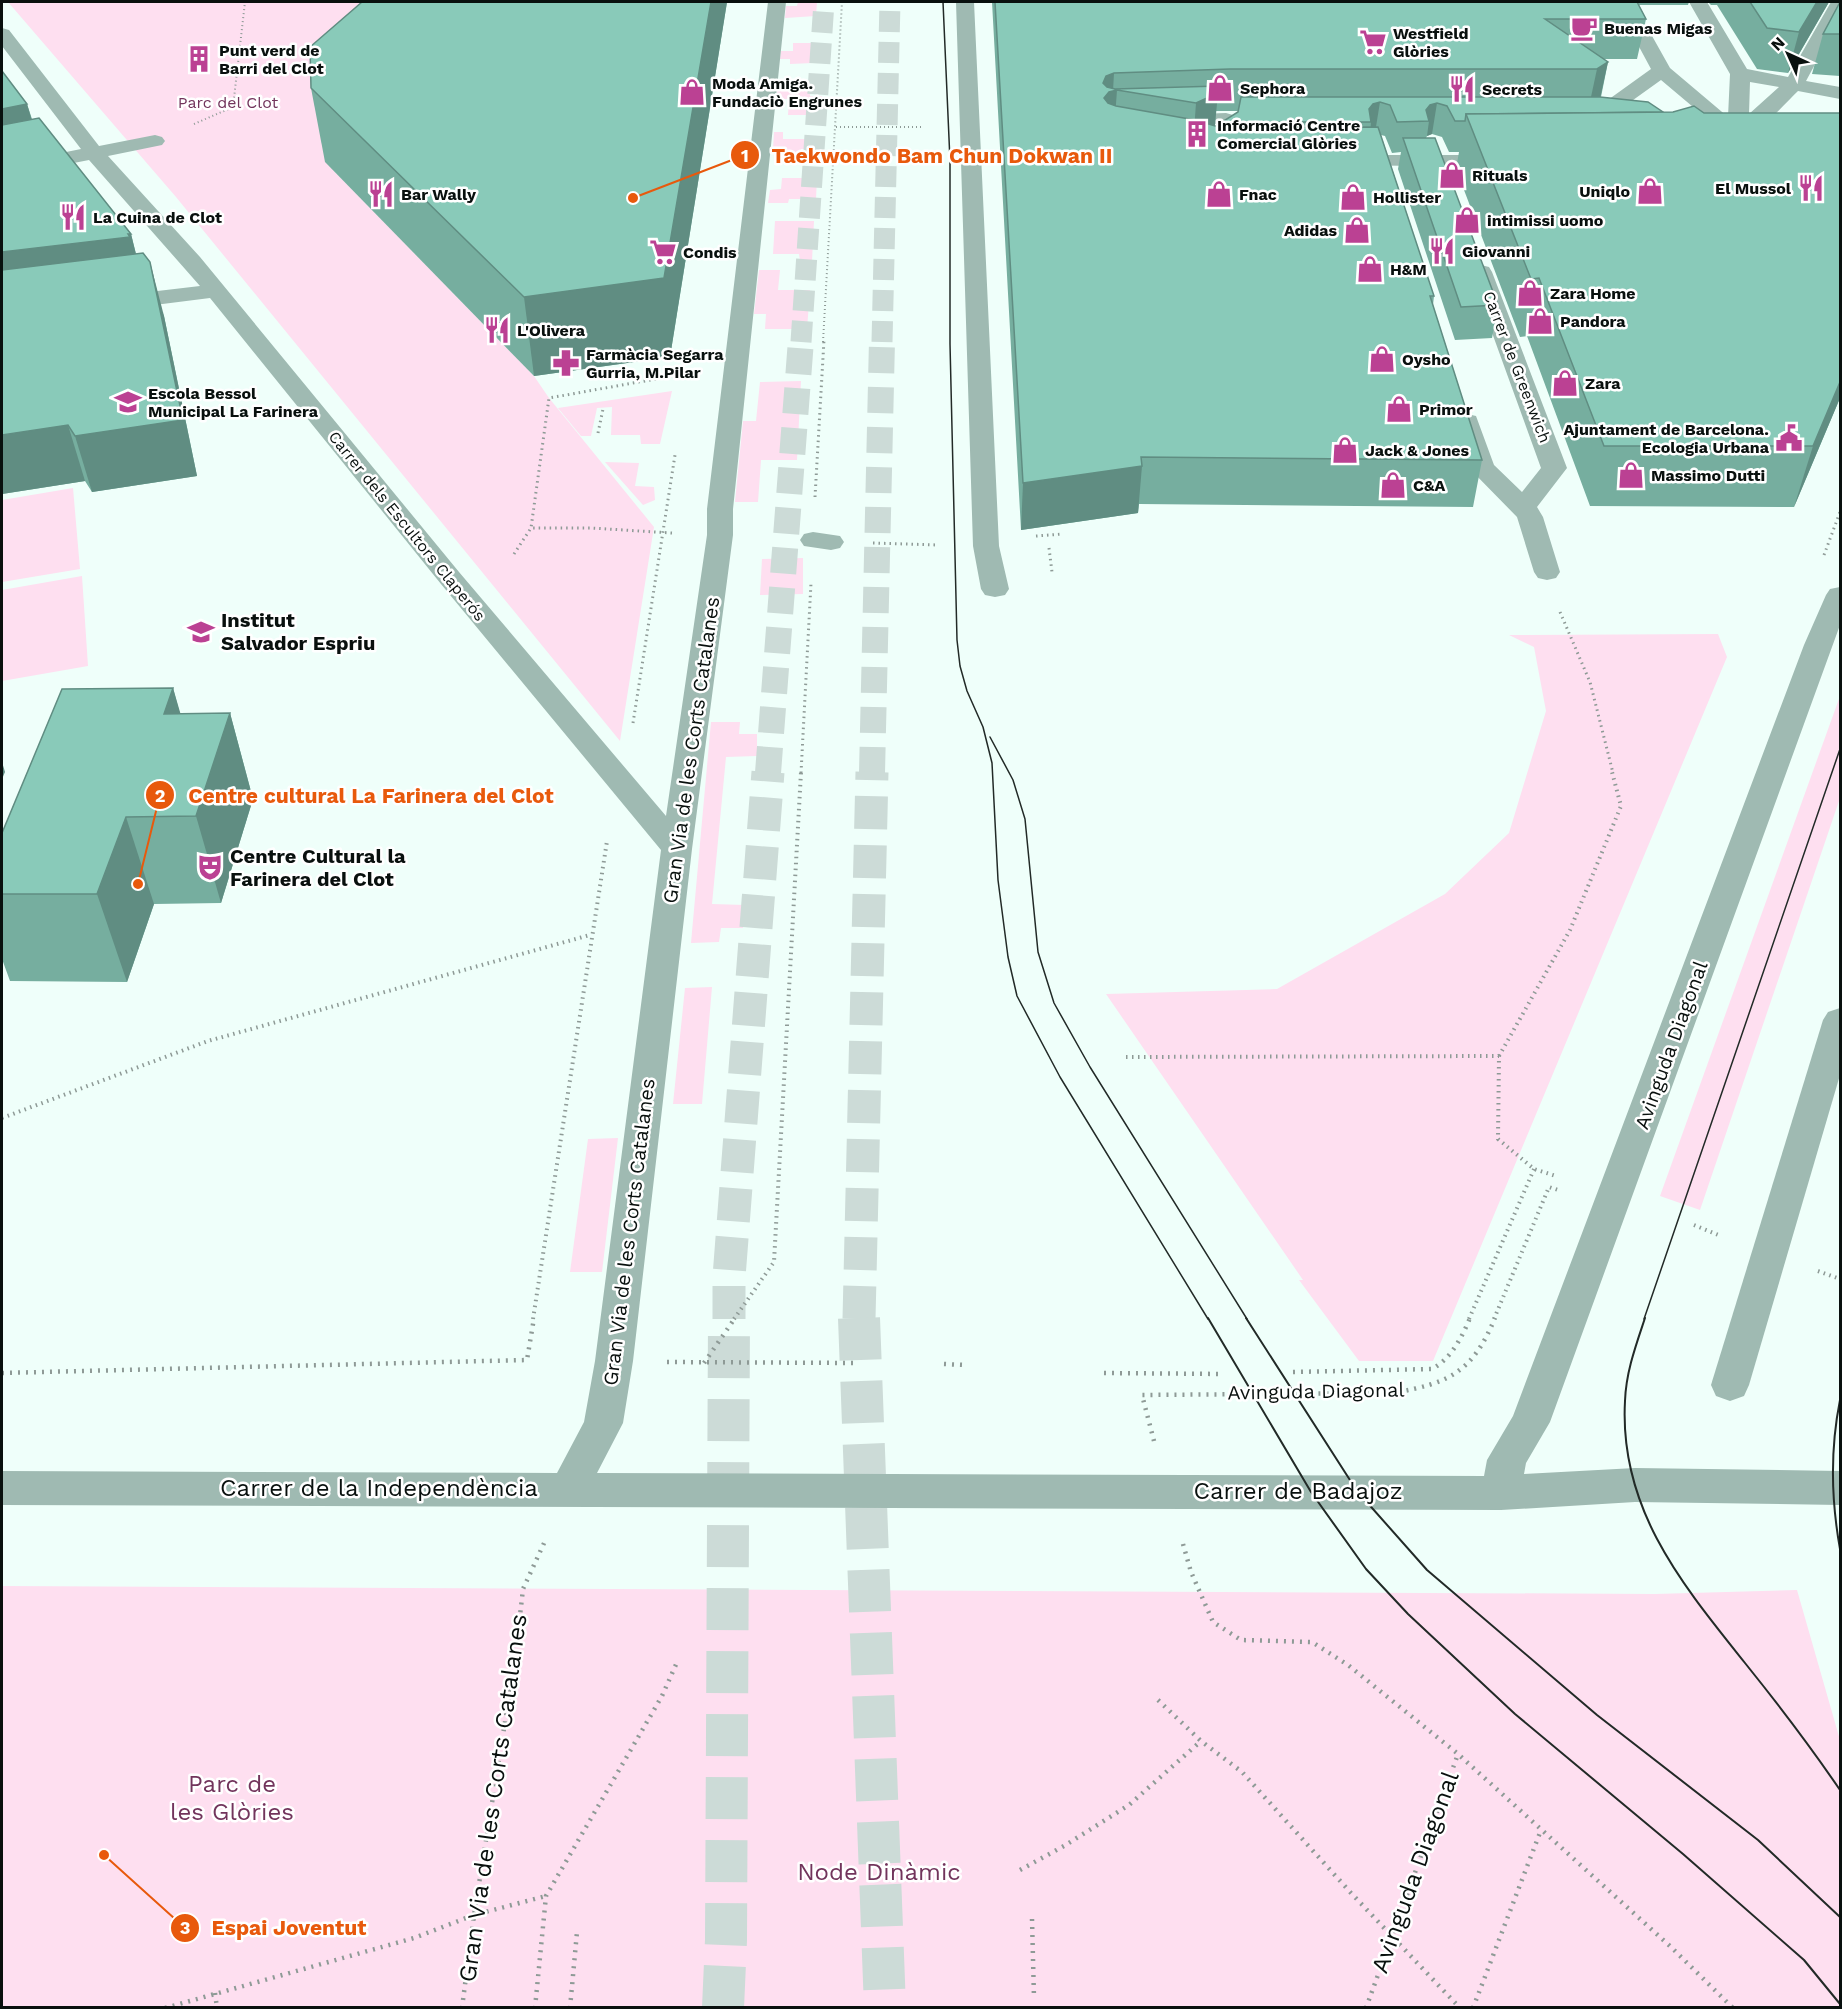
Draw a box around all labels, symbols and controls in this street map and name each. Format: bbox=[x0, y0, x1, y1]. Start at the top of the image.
cafe icon: Buenas Migas bbox=[1569, 13, 1599, 43]
place label: Buenas Migas bbox=[1604, 19, 1713, 38]
place label: Westfield Glòries bbox=[1393, 24, 1469, 61]
north arrow bbox=[1758, 24, 1818, 84]
supermarket icon: Westfield Glòries bbox=[1358, 27, 1388, 57]
text: N bbox=[1767, 33, 1789, 55]
place label: Punt verd de Barri del Clot bbox=[219, 41, 324, 78]
building icon: Punt verd de Barri del Clot bbox=[184, 44, 214, 74]
shop icon: Sephora bbox=[1205, 73, 1235, 103]
place label: Moda Amiga. Fundaciò Engrunes bbox=[712, 74, 862, 111]
restaurant icon: Secrets bbox=[1447, 74, 1477, 104]
shop icon: Moda Amiga. Fundaciò Engrunes bbox=[677, 77, 707, 107]
place label: Sephora bbox=[1240, 79, 1306, 98]
place label: Secrets bbox=[1482, 80, 1543, 99]
park label: Parc del Clot bbox=[178, 93, 279, 112]
place label: Informació Centre Comercial Glòries bbox=[1217, 116, 1360, 153]
building icon: Informació Centre Comercial Glòries bbox=[1182, 119, 1212, 149]
callout: Taekwondo Bam Chun Dokwan II bbox=[730, 136, 1125, 175]
text: Taekwondo Bam Chun Dokwan II bbox=[772, 143, 1112, 168]
text: 1 bbox=[741, 145, 749, 166]
shop icon: Rituals bbox=[1437, 160, 1467, 190]
place label: Rituals bbox=[1472, 166, 1528, 185]
restaurant icon: El Mussol bbox=[1796, 173, 1826, 203]
shop icon: Uniqlo bbox=[1635, 176, 1665, 206]
restaurant icon: Bar Wally bbox=[366, 179, 396, 209]
shop icon: Fnac bbox=[1204, 179, 1234, 209]
place label: El Mussol bbox=[1715, 179, 1792, 198]
shop icon: Hollister bbox=[1338, 182, 1368, 212]
place label: Uniqlo bbox=[1579, 182, 1630, 201]
place label: Bar Wally bbox=[401, 185, 477, 204]
place label: Fnac bbox=[1239, 185, 1277, 204]
place label: Hollister bbox=[1373, 188, 1441, 207]
restaurant icon: La Cuina de Clot bbox=[58, 202, 88, 232]
shop icon: intimissi uomo bbox=[1452, 205, 1482, 235]
place label: La Cuina de Clot bbox=[93, 208, 222, 227]
place label: intimissi uomo bbox=[1487, 211, 1604, 230]
shop icon: Adidas bbox=[1342, 215, 1372, 245]
place label: Adidas bbox=[1284, 221, 1337, 240]
restaurant icon: Giovanni bbox=[1427, 236, 1457, 266]
supermarket icon: Condis bbox=[648, 237, 678, 267]
place label: Giovanni bbox=[1462, 242, 1530, 261]
place label: Condis bbox=[683, 243, 737, 262]
shop icon: H&M bbox=[1355, 254, 1385, 284]
place label: H&M bbox=[1390, 260, 1427, 279]
shop icon: Zara Home bbox=[1515, 278, 1545, 308]
place label: Zara Home bbox=[1550, 284, 1636, 303]
street label: Carrer de Greenwich bbox=[1479, 288, 1555, 446]
shop icon: Pandora bbox=[1525, 306, 1555, 336]
place label: Pandora bbox=[1560, 312, 1626, 331]
restaurant icon: L'Olivera bbox=[482, 315, 512, 345]
place label: L'Olivera bbox=[517, 321, 586, 340]
shop icon: Oysho bbox=[1367, 344, 1397, 374]
place label: Farmàcia Segarra Gurria, M.Pilar bbox=[586, 345, 724, 382]
pharmacy icon: Farmàcia Segarra Gurria, M.Pilar bbox=[551, 348, 581, 378]
place label: Oysho bbox=[1402, 350, 1451, 369]
shop icon: Zara bbox=[1550, 368, 1580, 398]
place label: Zara bbox=[1585, 374, 1621, 393]
place label: Escola Bessol Municipal La Farinera bbox=[148, 384, 319, 421]
school or university icon: Escola Bessol Municipal La Farinera bbox=[113, 387, 143, 417]
shop icon: Primor bbox=[1384, 394, 1414, 424]
place label: Primor bbox=[1419, 400, 1473, 419]
place label: Ajuntament de Barcelona. Ecologia Urbana bbox=[1563, 420, 1770, 457]
public building icon: Ajuntament de Barcelona. Ecologia Urbana bbox=[1774, 423, 1804, 453]
street label: Carrer dels Escultors Claperós bbox=[325, 427, 489, 625]
shop icon: Jack & Jones bbox=[1330, 435, 1360, 465]
place label: Jack & Jones bbox=[1365, 441, 1470, 460]
shop icon: Massimo Dutti bbox=[1616, 460, 1646, 490]
place label: Massimo Dutti bbox=[1651, 466, 1765, 485]
shop icon: C&A bbox=[1378, 470, 1408, 500]
place label: C&A bbox=[1413, 476, 1445, 495]
street label: Gran Via de les Corts Catalanes bbox=[658, 595, 724, 905]
place label: Institut Salvador Espriu bbox=[221, 608, 375, 655]
school or university icon: Institut Salvador Espriu bbox=[186, 617, 216, 647]
callout: Centre cultural La Farinera del Clot bbox=[145, 776, 566, 815]
text: Centre cultural La Farinera del Clot bbox=[188, 783, 554, 808]
text: 2 bbox=[155, 785, 165, 806]
place label: Centre Cultural la Farinera del Clot bbox=[230, 844, 406, 891]
theatre icon: Centre Cultural la Farinera del Clot bbox=[195, 852, 225, 882]
street label: Avinguda Diagonal bbox=[1629, 958, 1713, 1132]
street label: Gran Via de les Corts Catalanes bbox=[598, 1077, 660, 1387]
street label: Avinguda Diagonal bbox=[1227, 1377, 1405, 1405]
street label: Carrer de la Independència bbox=[220, 1474, 538, 1502]
street label: Carrer de Badajoz bbox=[1194, 1477, 1402, 1505]
street label: Gran Via de les Corts Catalanes bbox=[453, 1612, 533, 1984]
street label: Avinguda Diagonal bbox=[1365, 1767, 1465, 1977]
park label: Parc de les Glòries bbox=[170, 1770, 294, 1826]
park label: Node Dinàmic bbox=[797, 1858, 961, 1886]
callout: Espai Joventut bbox=[170, 1908, 379, 1947]
text: Espai Joventut bbox=[212, 1915, 366, 1940]
text: 3 bbox=[180, 1917, 190, 1938]

